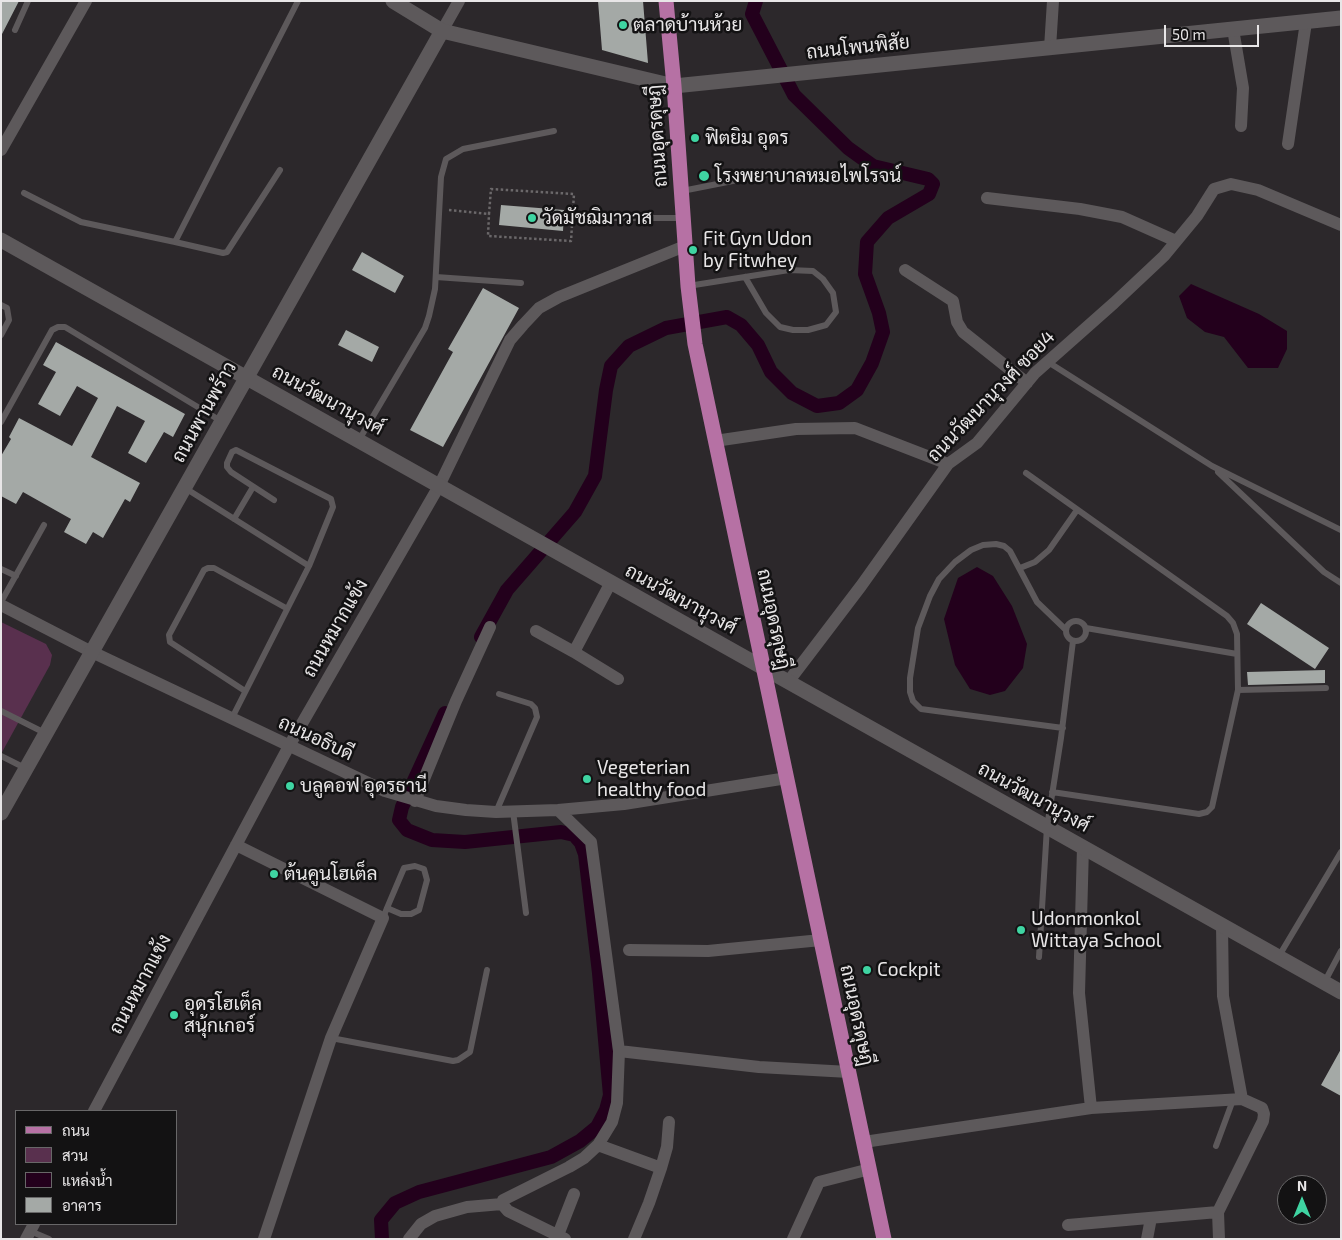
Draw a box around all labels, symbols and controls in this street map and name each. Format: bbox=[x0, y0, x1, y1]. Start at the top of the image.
place label: ตลาดบ้านห้วย bbox=[633, 14, 742, 36]
scale bar bbox=[1167, 15, 1262, 47]
marker: ตลาดบ้านห้วย bbox=[617, 19, 629, 31]
text: 50 m bbox=[1172, 25, 1206, 43]
street label: ถนนโพนพิสัย bbox=[805, 30, 911, 64]
street label: ถนนอุดรดุษฎี bbox=[642, 84, 672, 188]
place label: ฟิตยิม อุดร bbox=[705, 127, 789, 149]
marker: ฟิตยิม อุดร bbox=[689, 132, 701, 144]
place label: โรงพยาบาลหมอไพโรจน์ bbox=[715, 165, 901, 187]
marker: โรงพยาบาลหมอไพโรจน์ bbox=[697, 169, 711, 183]
place label: วัดมัชฌิมาวาส bbox=[542, 207, 652, 229]
marker: วัดมัชฌิมาวาส bbox=[526, 212, 538, 224]
place label: Fit Gyn Udon by Fitwhey bbox=[703, 228, 812, 272]
marker: Fit Gyn Udon by Fitwhey bbox=[687, 244, 699, 256]
street label: ถนนวัฒนานุวงศ์ ซอย4 bbox=[922, 326, 1060, 466]
street label: ถนนพานพร้าว bbox=[167, 357, 241, 467]
street label: ถนนวัฒนานุวงศ์ bbox=[268, 360, 388, 440]
street label: ถนนวัฒนานุวงศ์ bbox=[621, 559, 741, 639]
street label: ถนนอุดรดุษฎี bbox=[752, 566, 796, 672]
street label: ถนนหมากแข้ง bbox=[298, 575, 372, 681]
street label: ถนนอธิบดี bbox=[275, 711, 357, 765]
place label: Vegeterian healthy food bbox=[597, 757, 706, 801]
street label: ถนนวัฒนานุวงศ์ bbox=[974, 757, 1094, 837]
marker: Vegeterian healthy food bbox=[581, 773, 593, 785]
place label: บลูคอฟ อุดรธานี bbox=[300, 775, 427, 797]
marker: บลูคอฟ อุดรธานี bbox=[284, 780, 296, 792]
place label: ต้นคูนโฮเต็ล bbox=[284, 863, 378, 885]
marker: ต้นคูนโฮเต็ล bbox=[268, 868, 280, 880]
place label: Udonmonkol Wittaya School bbox=[1031, 908, 1161, 952]
marker: Udonmonkol Wittaya School bbox=[1015, 924, 1027, 936]
street label: ถนนหมากแข้ง bbox=[104, 930, 176, 1038]
place label: Cockpit bbox=[877, 959, 941, 981]
street label: ถนนอุดรดุษฎี bbox=[835, 962, 879, 1068]
marker: Cockpit bbox=[861, 964, 873, 976]
place label: อุดรโฮเต็ล สนุ้กเกอร์ bbox=[184, 993, 262, 1037]
marker: อุดรโฮเต็ล สนุ้กเกอร์ bbox=[168, 1009, 180, 1021]
legend bbox=[15, 1110, 178, 1225]
text: ถนน bbox=[62, 1121, 90, 1139]
text: สวน bbox=[62, 1146, 88, 1164]
text: แหล่งน้ำ bbox=[62, 1171, 113, 1189]
north arrow bbox=[1277, 1175, 1327, 1225]
text: N bbox=[1297, 1177, 1307, 1194]
text: อาคาร bbox=[62, 1196, 102, 1214]

